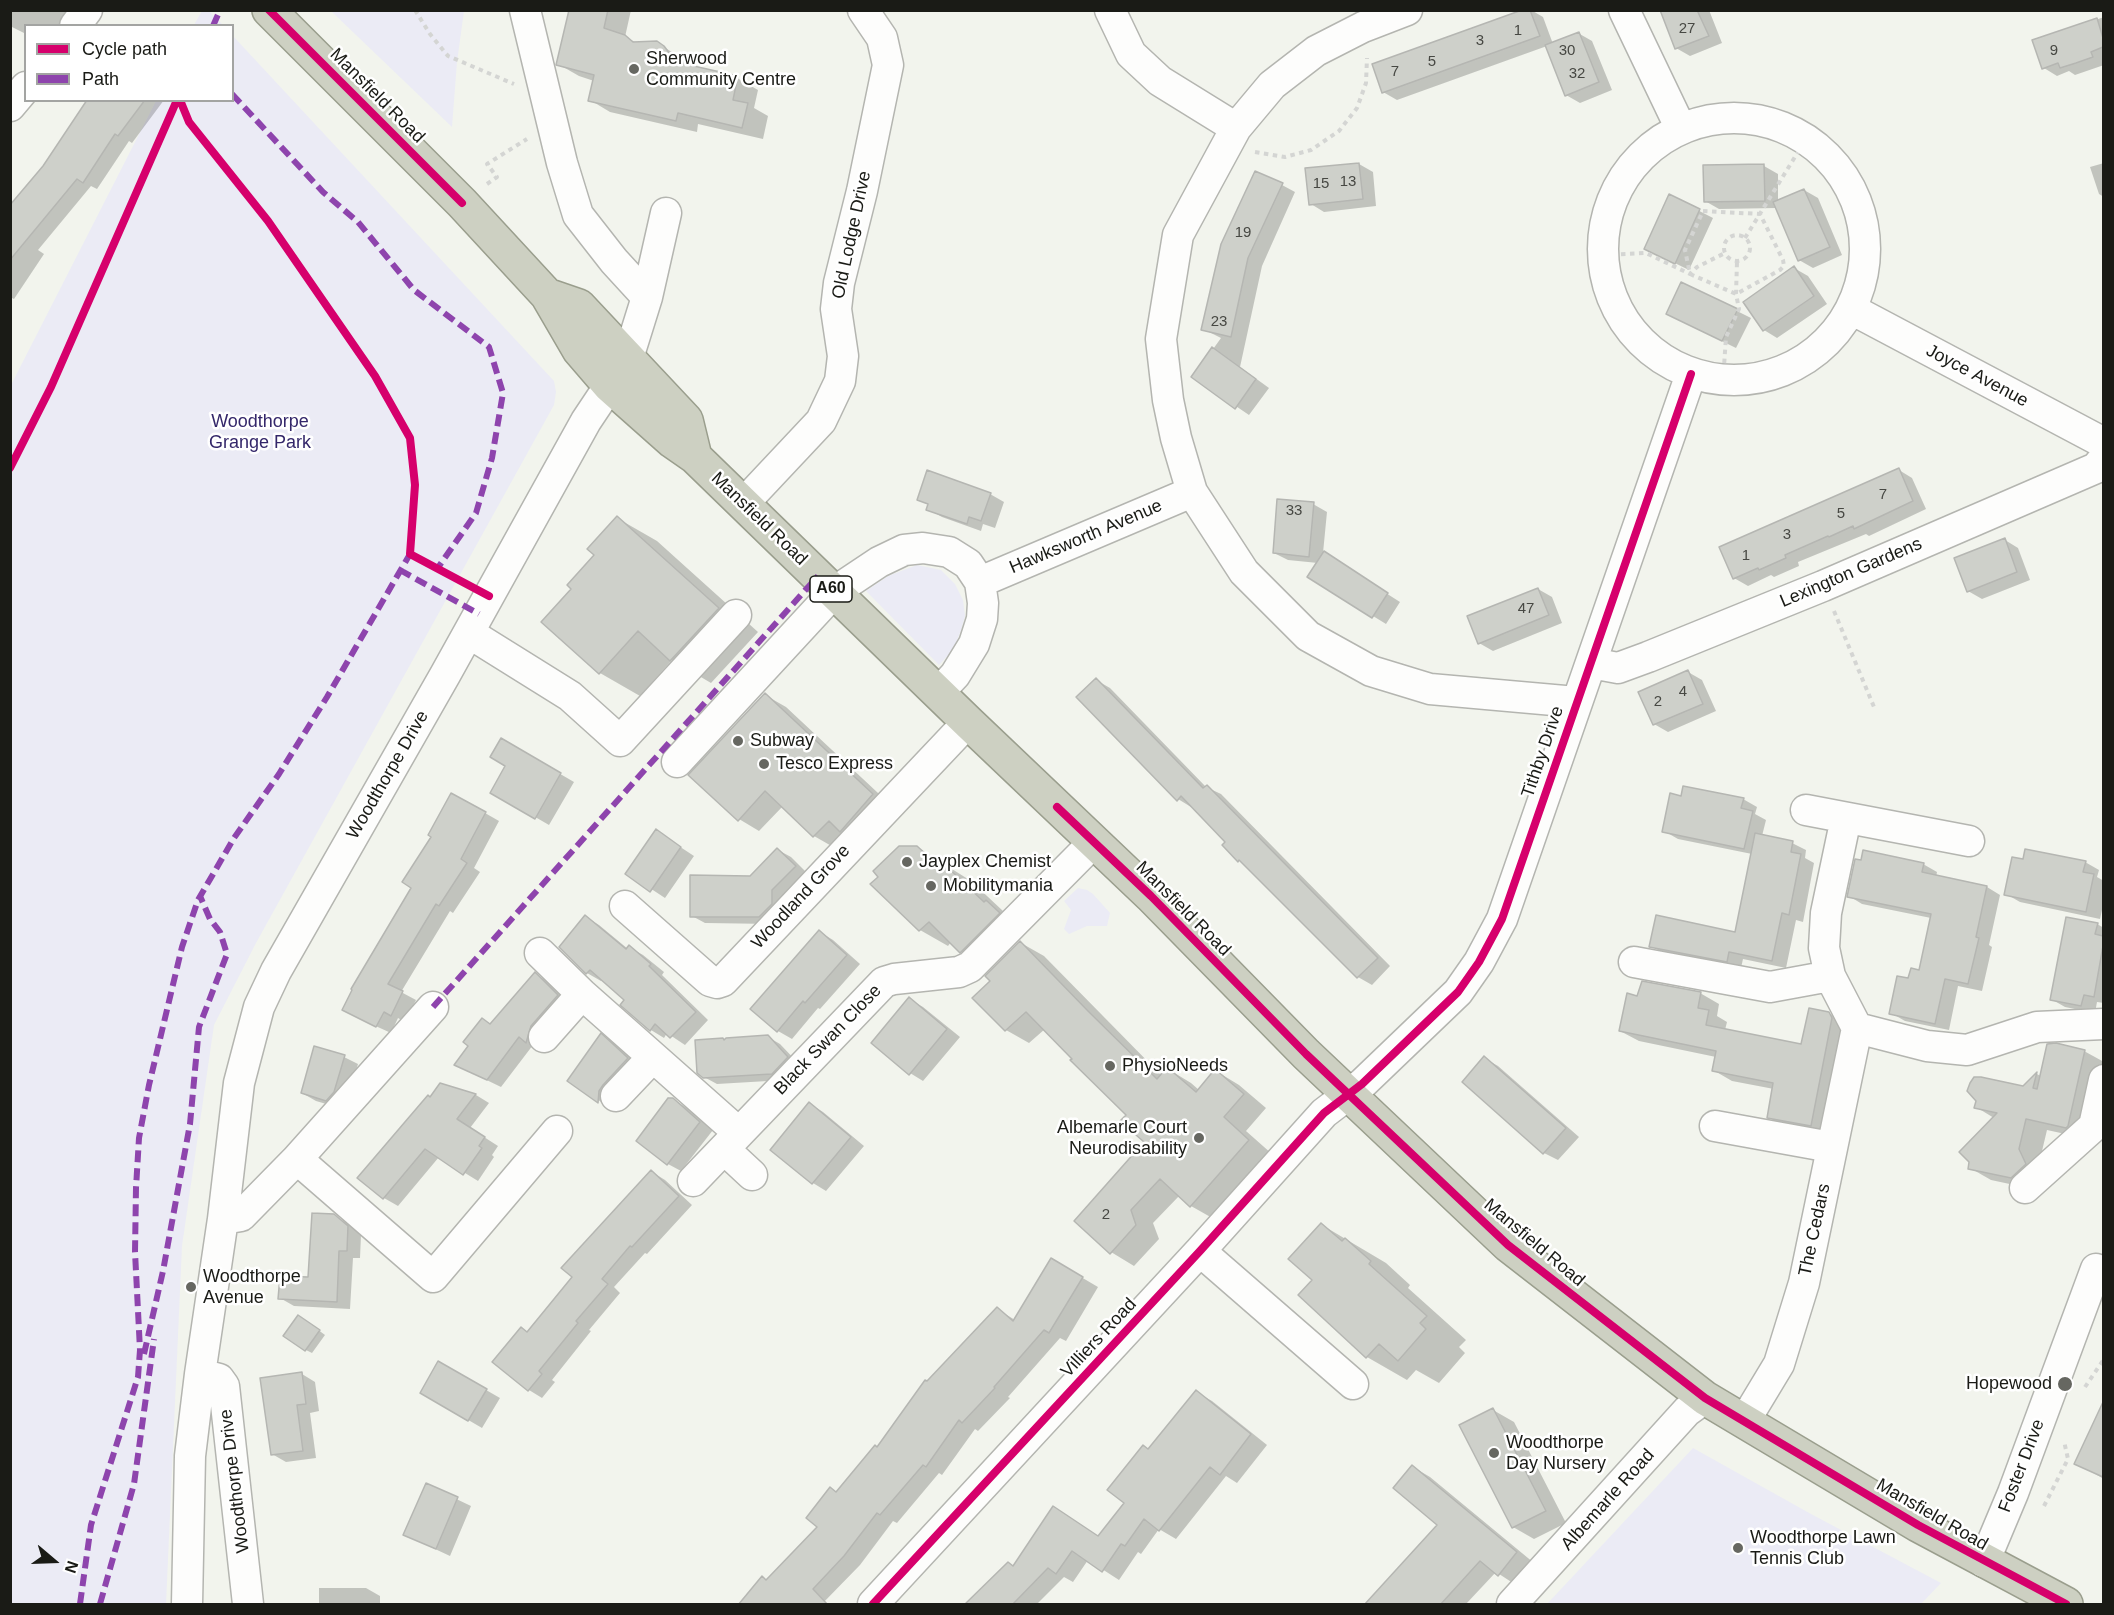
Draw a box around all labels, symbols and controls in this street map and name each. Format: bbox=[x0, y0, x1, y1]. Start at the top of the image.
house number: 27 bbox=[1679, 20, 1695, 38]
house number: 1 bbox=[1514, 22, 1522, 40]
legend bbox=[24, 24, 234, 102]
house number: 3 bbox=[1476, 32, 1484, 50]
text: Cycle path bbox=[82, 39, 167, 59]
house number: 30 bbox=[1559, 42, 1575, 60]
house number: 9 bbox=[2050, 42, 2058, 60]
street label: Mansfield Road bbox=[325, 44, 429, 148]
place label: Sherwood Community Centre bbox=[646, 48, 796, 90]
house number: 5 bbox=[1428, 53, 1436, 71]
marker: Sherwood Community Centre bbox=[627, 62, 641, 76]
house number: 7 bbox=[1391, 63, 1399, 81]
house number: 32 bbox=[1569, 65, 1585, 83]
text: Path bbox=[82, 69, 119, 89]
street label: Old Lodge Drive bbox=[828, 169, 876, 301]
house number: 13 bbox=[1340, 173, 1356, 191]
house number: 15 bbox=[1313, 175, 1329, 193]
house number: 19 bbox=[1235, 224, 1251, 242]
house number: 23 bbox=[1211, 313, 1227, 331]
street label: Joyce Avenue bbox=[1922, 340, 2032, 412]
park label: Woodthorpe Grange Park bbox=[209, 411, 311, 454]
street label: Mansfield Road bbox=[707, 468, 811, 570]
house number: 7 bbox=[1879, 486, 1887, 504]
street label: Hawksworth Avenue bbox=[1006, 495, 1166, 579]
house number: 33 bbox=[1286, 502, 1302, 520]
house number: 5 bbox=[1837, 505, 1845, 523]
house number: 3 bbox=[1783, 526, 1791, 544]
street label: Lexington Gardens bbox=[1777, 533, 1925, 613]
house number: 1 bbox=[1742, 547, 1750, 565]
road number: A60 bbox=[810, 576, 852, 602]
house number: 47 bbox=[1518, 600, 1534, 618]
house number: 4 bbox=[1679, 683, 1687, 701]
house number: 2 bbox=[1654, 693, 1662, 711]
street label: Tithby Drive bbox=[1517, 703, 1569, 801]
street label: Woodthorpe Drive bbox=[342, 707, 434, 843]
place label: Subway bbox=[750, 730, 814, 752]
marker: Subway bbox=[731, 734, 745, 748]
place label: Tesco Express bbox=[776, 753, 893, 775]
marker: Tesco Express bbox=[757, 757, 771, 771]
street label: Woodland Grove bbox=[747, 840, 855, 954]
place label: Jayplex Chemist bbox=[919, 851, 1051, 873]
marker: Jayplex Chemist bbox=[900, 855, 914, 869]
street label: Mansfield Road bbox=[1131, 857, 1235, 961]
place label: Mobilitymania bbox=[943, 875, 1053, 897]
marker: Mobilitymania bbox=[924, 879, 938, 893]
street label: Black Swan Close bbox=[770, 980, 886, 1100]
place label: PhysioNeeds bbox=[1122, 1055, 1228, 1077]
marker: PhysioNeeds bbox=[1103, 1059, 1117, 1073]
place label: Albemarle Court Neurodisability bbox=[1057, 1117, 1187, 1160]
marker: Albemarle Court Neurodisability bbox=[1192, 1131, 1206, 1145]
street label: The Cedars bbox=[1795, 1182, 1835, 1278]
street label: Mansfield Road bbox=[1479, 1195, 1589, 1291]
house number: 2 bbox=[1102, 1206, 1110, 1224]
place label: Woodthorpe Avenue bbox=[203, 1266, 301, 1308]
marker: Woodthorpe Avenue bbox=[184, 1280, 198, 1294]
street label: Villiers Road bbox=[1057, 1294, 1141, 1382]
place label: Hopewood bbox=[1966, 1373, 2052, 1395]
marker: Hopewood bbox=[2056, 1375, 2074, 1393]
street label: Woodthorpe Drive bbox=[215, 1408, 255, 1554]
street label: Foster Drive bbox=[1994, 1416, 2050, 1516]
place label: Woodthorpe Day Nursery bbox=[1506, 1432, 1606, 1474]
street label: Albemarle Road bbox=[1557, 1445, 1659, 1555]
marker: Woodthorpe Day Nursery bbox=[1487, 1446, 1501, 1460]
street label: Mansfield Road bbox=[1872, 1474, 1992, 1556]
place label: Woodthorpe Lawn Tennis Club bbox=[1750, 1527, 1896, 1570]
north arrow bbox=[24, 1531, 84, 1591]
marker: Woodthorpe Lawn Tennis Club bbox=[1731, 1541, 1745, 1555]
text: N bbox=[62, 1559, 81, 1575]

